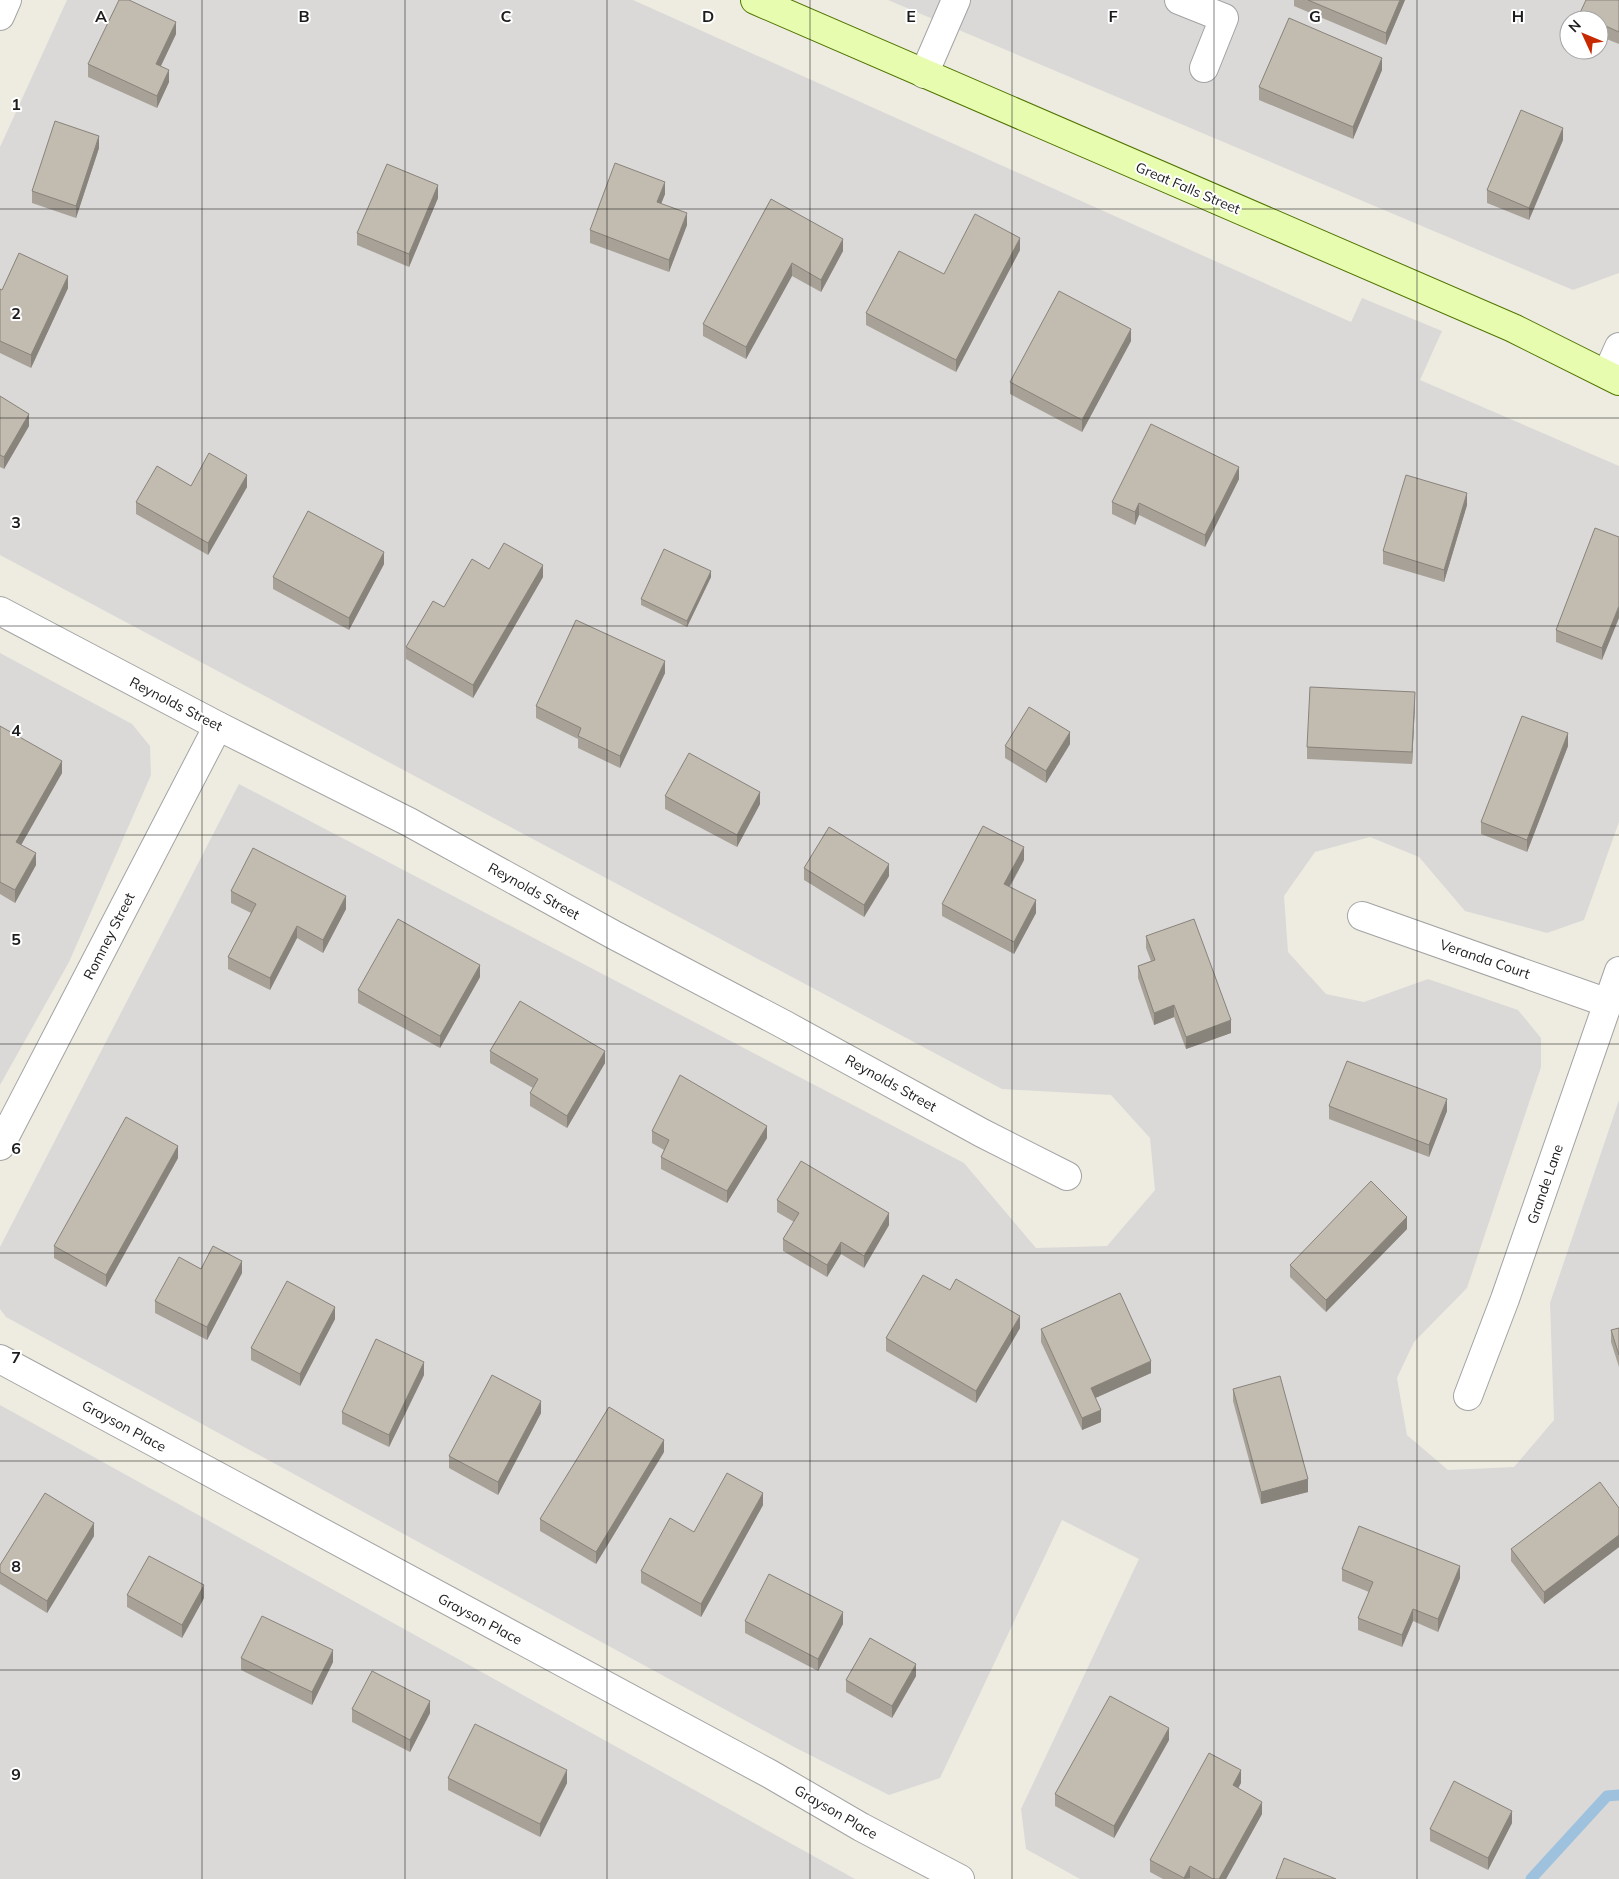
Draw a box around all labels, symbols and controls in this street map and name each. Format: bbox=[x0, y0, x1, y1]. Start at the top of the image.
text: A bbox=[95, 6, 107, 26]
text: B bbox=[298, 6, 310, 26]
text: C bbox=[501, 6, 512, 26]
text: D bbox=[702, 6, 714, 26]
text: E bbox=[906, 6, 916, 26]
text: F bbox=[1108, 6, 1118, 26]
text: G bbox=[1309, 6, 1321, 26]
text: H bbox=[1512, 6, 1524, 26]
north arrow bbox=[1559, 10, 1609, 60]
text: N bbox=[1565, 16, 1585, 36]
text: 1 bbox=[11, 94, 21, 114]
street label: Great Falls Street bbox=[1133, 158, 1243, 218]
text: 2 bbox=[11, 303, 21, 323]
text: 3 bbox=[11, 512, 21, 532]
street label: Reynolds Street bbox=[127, 673, 225, 735]
text: 4 bbox=[11, 720, 21, 740]
street label: Reynolds Street bbox=[485, 858, 583, 924]
street label: Romney Street bbox=[79, 889, 139, 983]
text: 5 bbox=[11, 929, 21, 949]
street label: Veranda Court bbox=[1438, 935, 1533, 983]
street label: Reynolds Street bbox=[842, 1050, 940, 1116]
text: 6 bbox=[11, 1138, 21, 1158]
street label: Grande Lane bbox=[1523, 1142, 1567, 1226]
text: 7 bbox=[11, 1347, 21, 1367]
street label: Grayson Place bbox=[79, 1396, 169, 1456]
text: 8 bbox=[11, 1556, 21, 1576]
street label: Grayson Place bbox=[435, 1589, 525, 1649]
text: 9 bbox=[11, 1764, 21, 1784]
street label: Grayson Place bbox=[791, 1781, 881, 1843]

